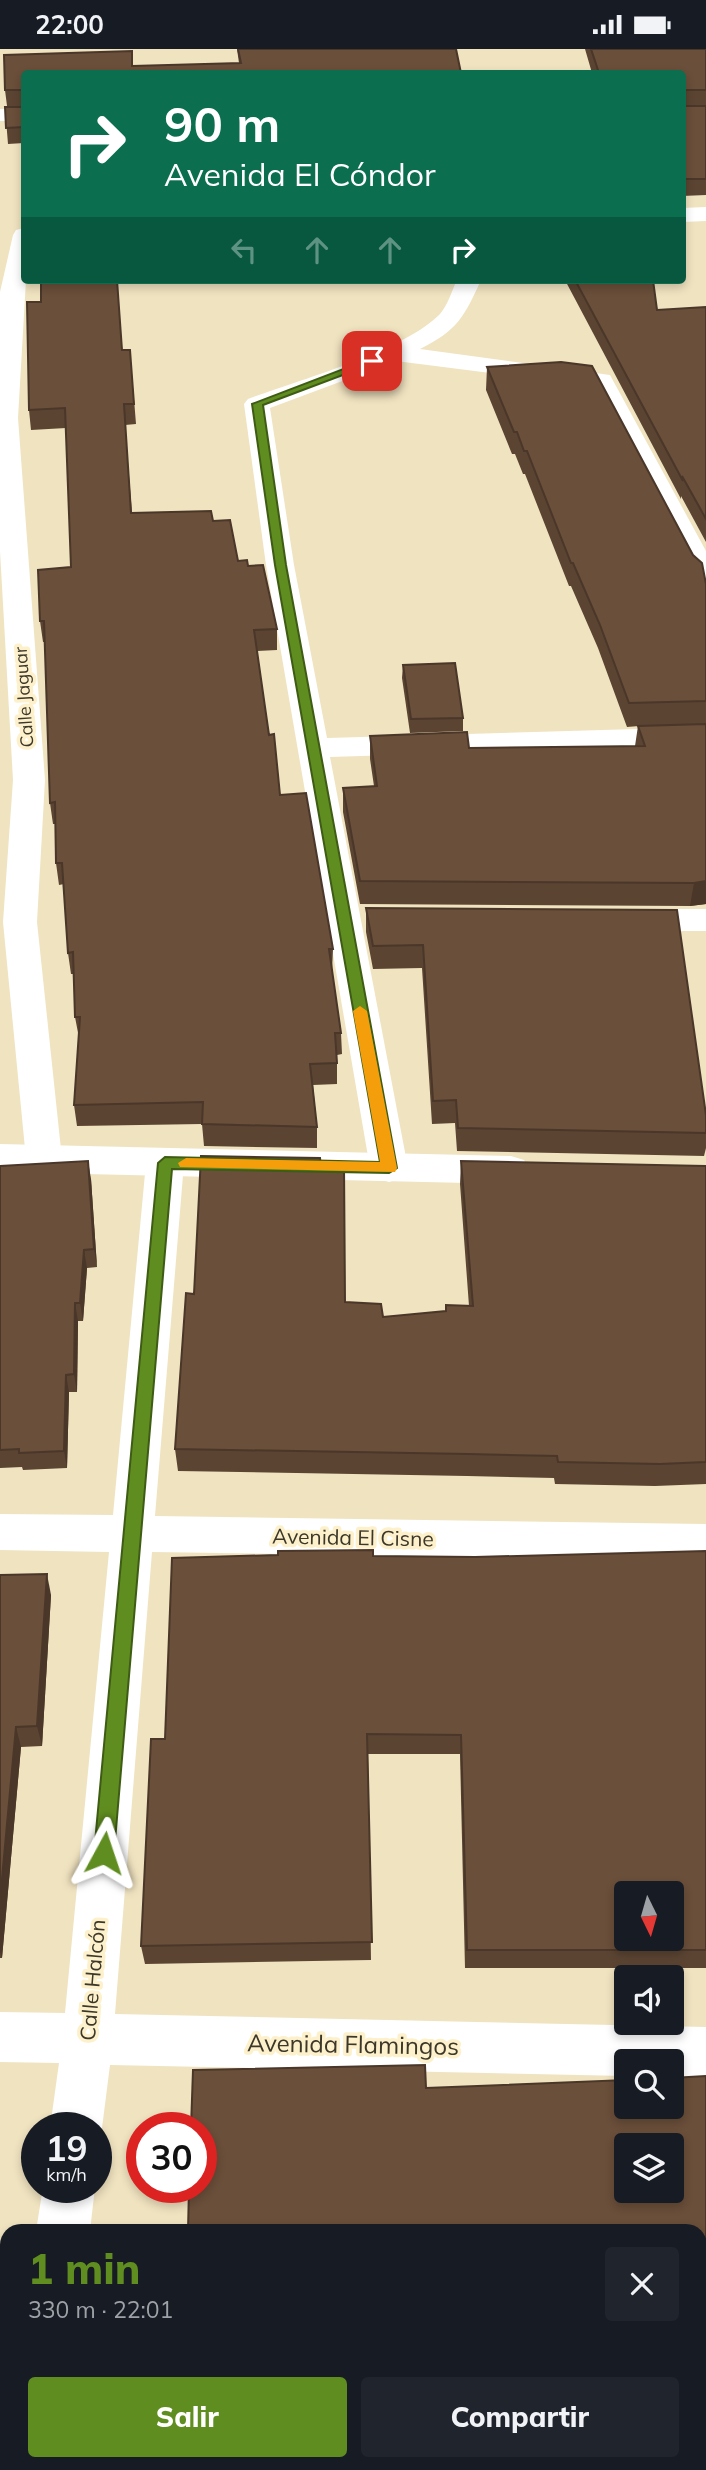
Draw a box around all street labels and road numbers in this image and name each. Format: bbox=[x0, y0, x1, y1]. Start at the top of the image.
street label: Calle Jaguar bbox=[8, 645, 39, 748]
street label: Avenida El Cisne bbox=[272, 1523, 434, 1551]
street label: Calle Halcón bbox=[74, 1918, 110, 2042]
street label: Avenida Flamingos bbox=[247, 2027, 459, 2061]

